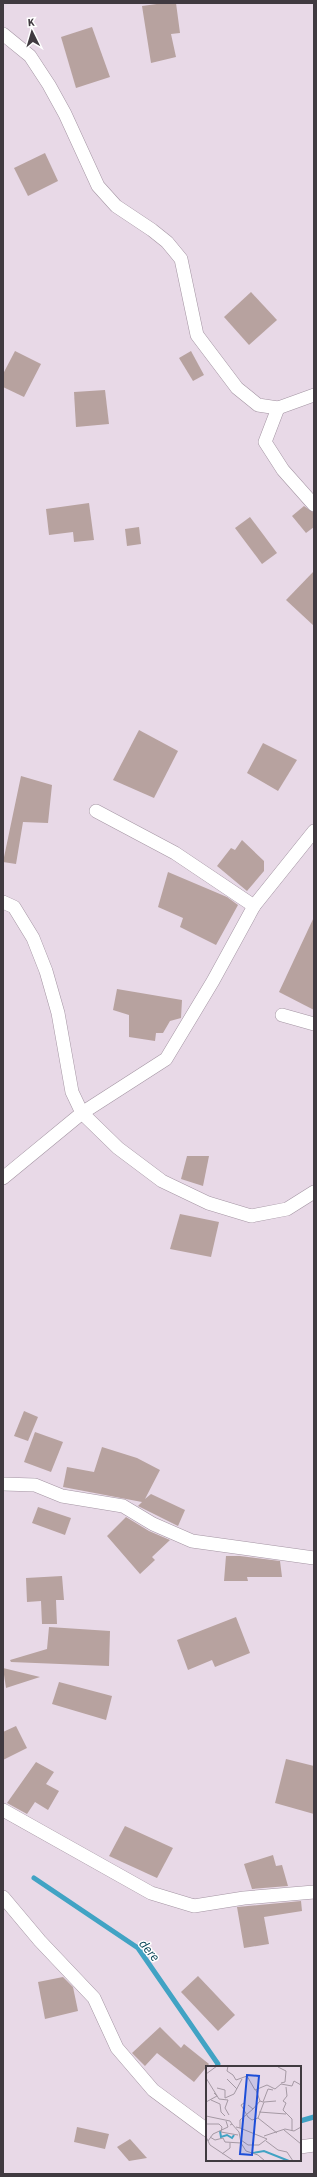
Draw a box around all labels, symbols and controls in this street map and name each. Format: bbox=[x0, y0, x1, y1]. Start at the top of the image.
north arrow bbox=[12, 12, 52, 52]
text: K bbox=[27, 15, 35, 30]
water label: dere bbox=[135, 1936, 164, 1966]
inset map bbox=[206, 2066, 301, 2161]

